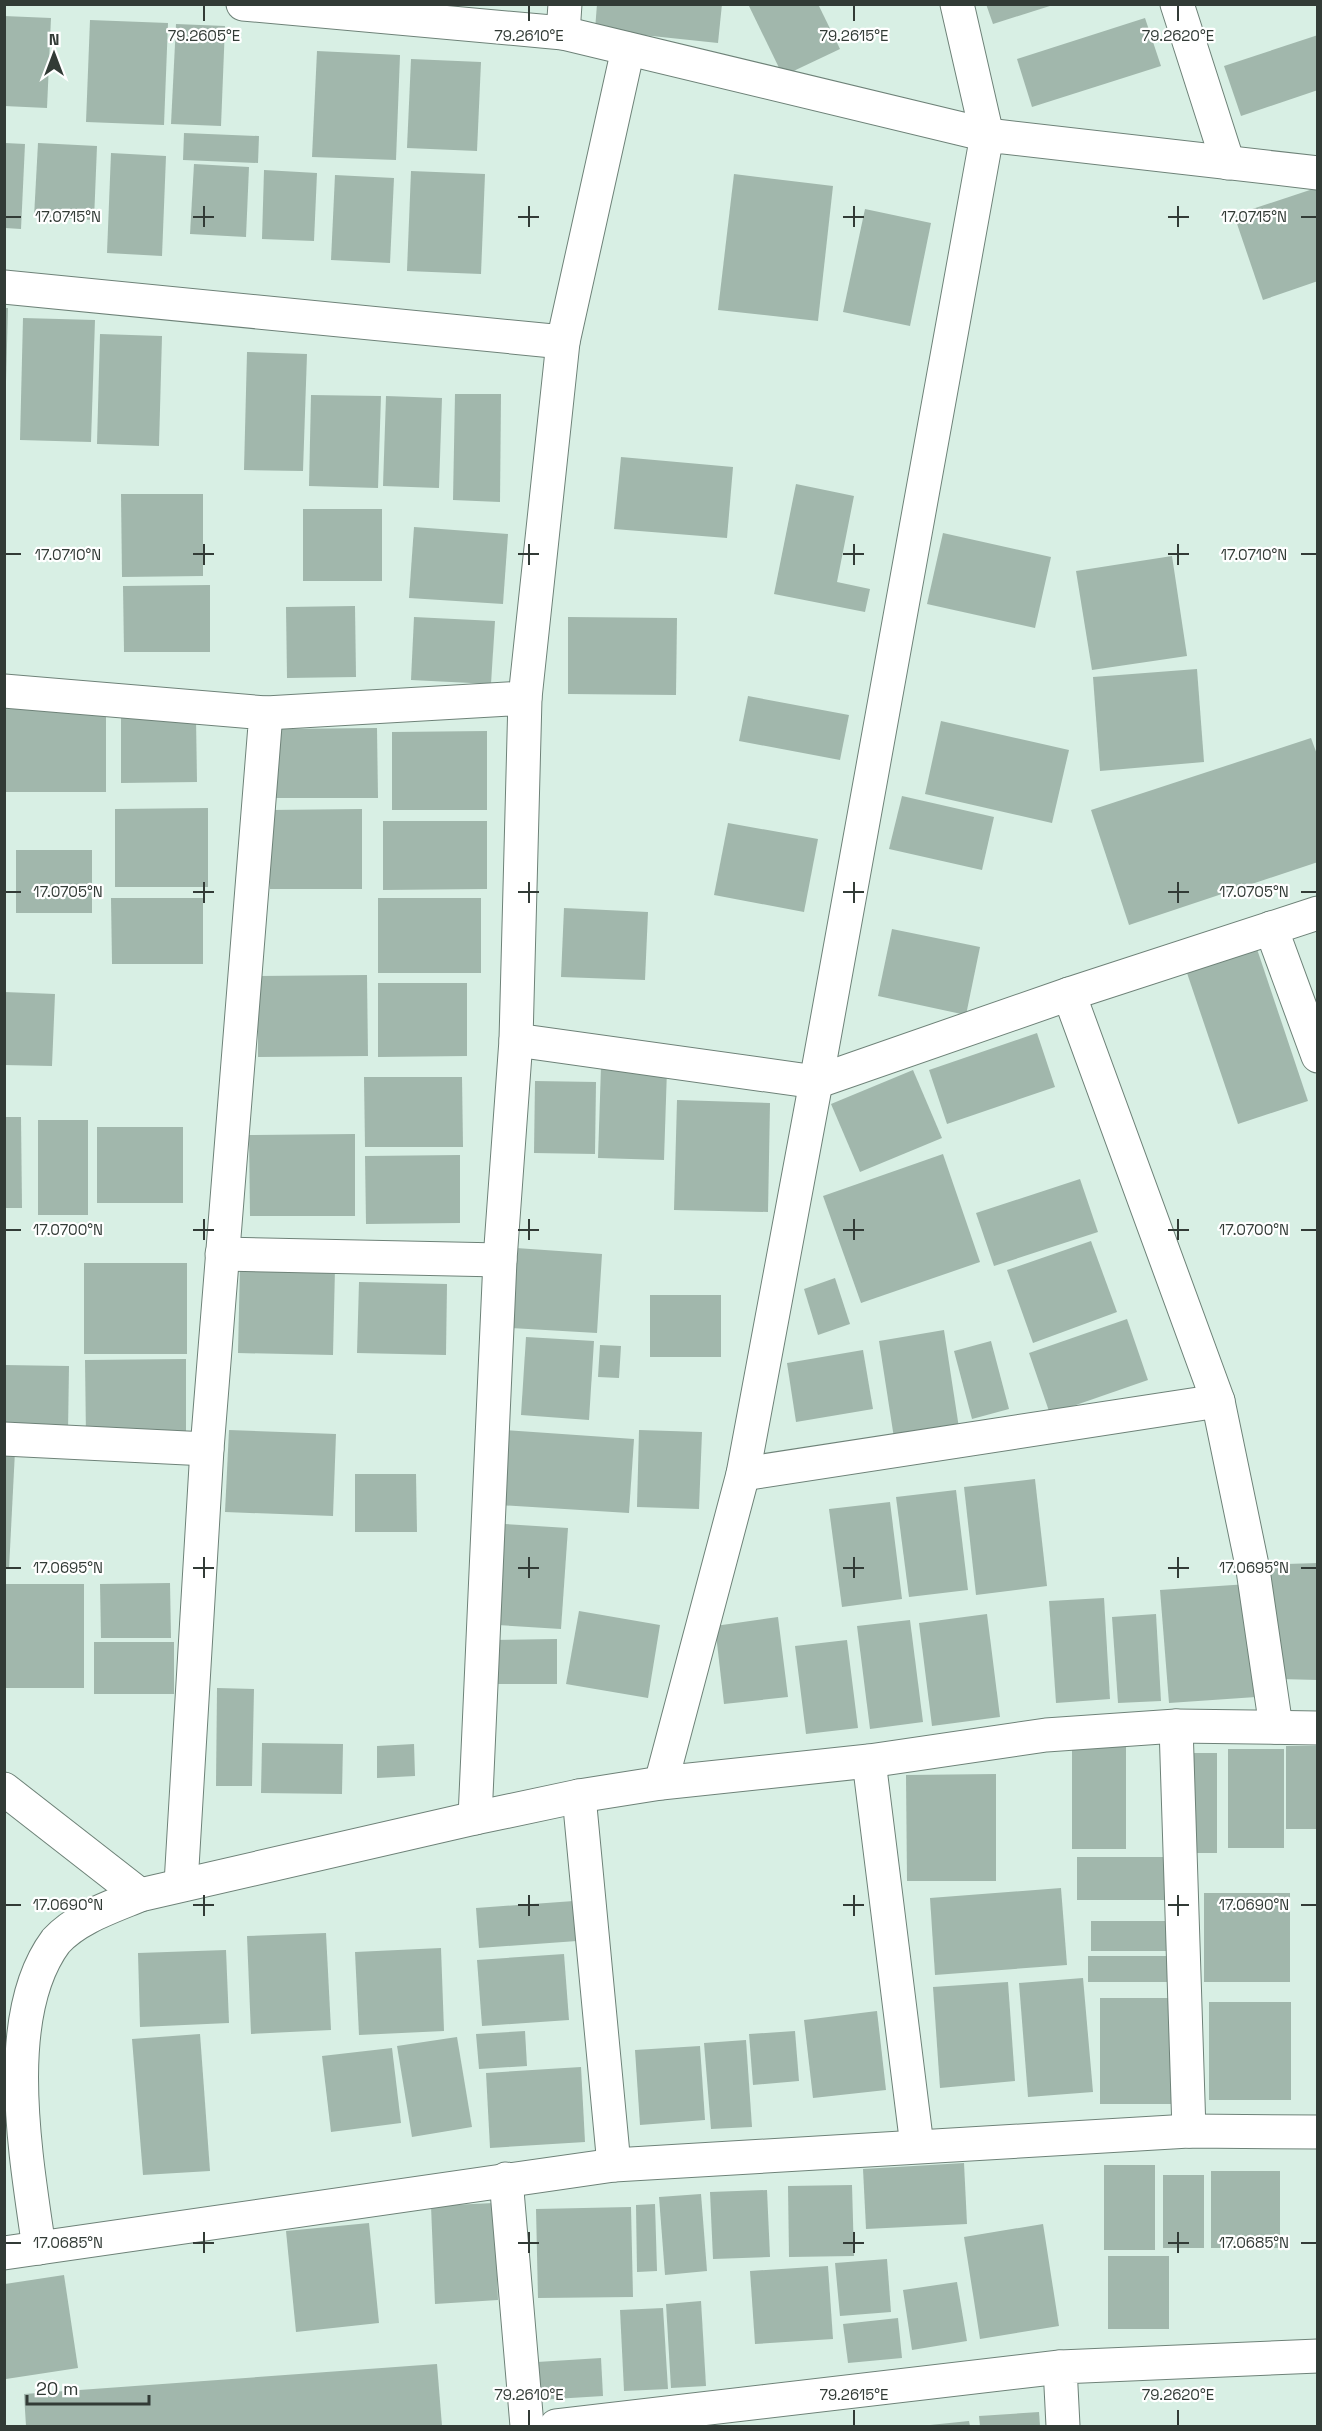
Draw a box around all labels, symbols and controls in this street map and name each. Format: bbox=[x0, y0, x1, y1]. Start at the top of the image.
north arrow bbox=[24, 24, 84, 84]
text: 79.2605°E bbox=[168, 26, 240, 45]
text: 79.2610°E bbox=[494, 26, 564, 45]
text: 79.2615°E bbox=[820, 26, 888, 45]
text: 79.2620°E bbox=[1142, 26, 1214, 45]
text: N bbox=[49, 29, 59, 50]
text: 17.0715°N bbox=[35, 207, 101, 226]
text: 17.0715°N bbox=[1221, 207, 1287, 226]
text: 17.0710°N bbox=[35, 545, 101, 564]
text: 17.0710°N bbox=[1221, 545, 1287, 564]
text: 17.0705°N bbox=[33, 882, 103, 901]
text: 17.0705°N bbox=[1219, 882, 1289, 901]
text: 17.0700°N bbox=[33, 1220, 103, 1239]
text: 17.0700°N bbox=[1219, 1220, 1289, 1239]
text: 17.0695°N bbox=[33, 1558, 103, 1577]
text: 17.0695°N bbox=[1219, 1558, 1289, 1577]
text: 17.0690°N bbox=[33, 1895, 103, 1914]
text: 17.0690°N bbox=[1219, 1895, 1289, 1914]
text: 17.0685°N bbox=[33, 2233, 103, 2252]
text: 17.0685°N bbox=[1219, 2233, 1289, 2252]
scale bar bbox=[27, 2368, 148, 2406]
text: 20 m bbox=[36, 2377, 79, 2400]
text: 79.2610°E bbox=[494, 2385, 564, 2404]
text: 79.2615°E bbox=[820, 2385, 888, 2404]
text: 79.2620°E bbox=[1142, 2385, 1214, 2404]

